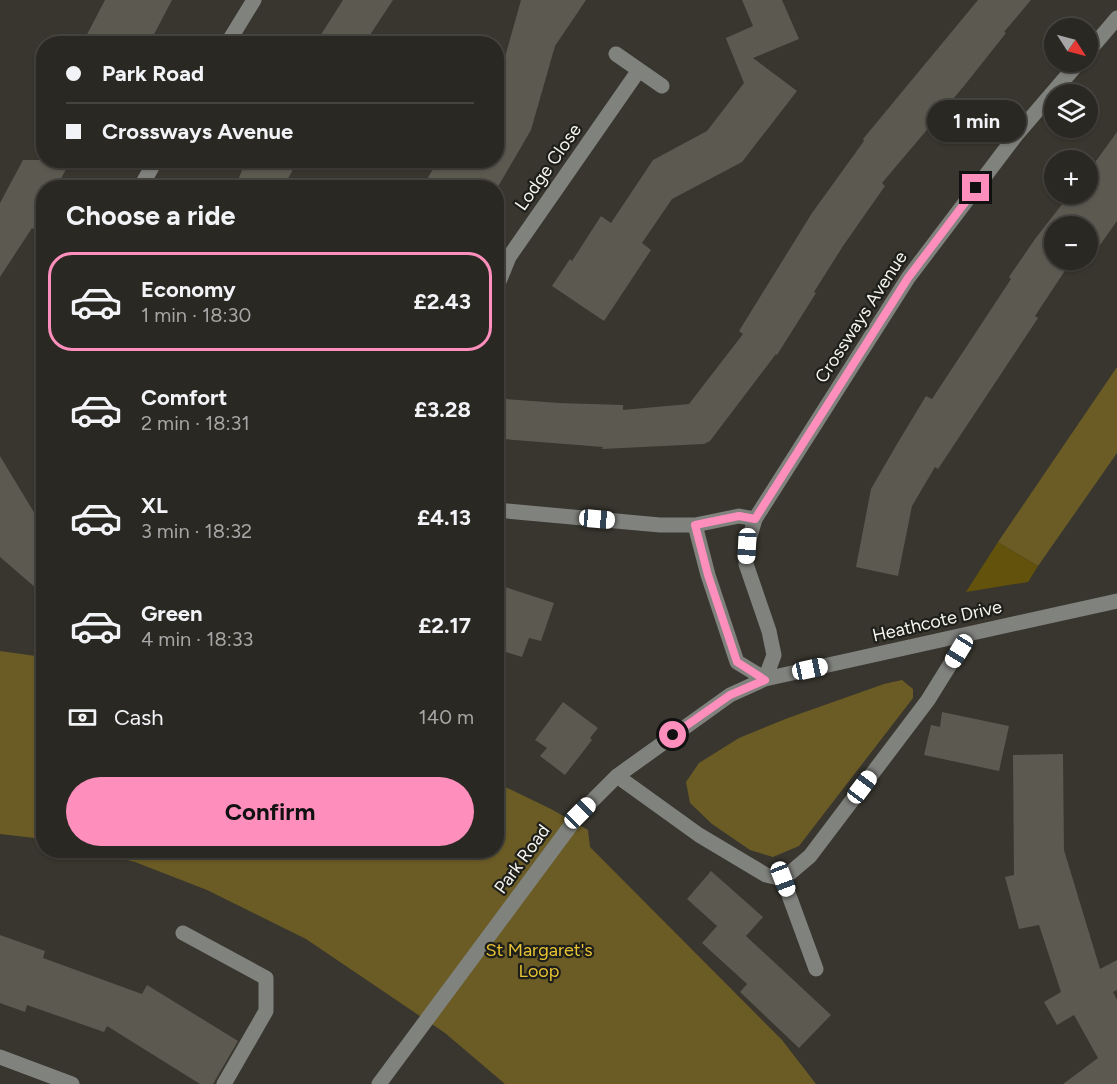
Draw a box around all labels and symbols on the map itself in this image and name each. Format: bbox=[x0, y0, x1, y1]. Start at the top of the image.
north arrow bbox=[1044, 18, 1098, 72]
callout: 1 min bbox=[926, 101, 1026, 143]
street label: Lodge Close bbox=[510, 119, 586, 215]
route end bbox=[962, 174, 989, 201]
street label: Crossways Avenue bbox=[810, 247, 912, 387]
car bbox=[578, 508, 616, 530]
car bbox=[737, 528, 757, 564]
street label: Heathcote Drive bbox=[870, 595, 1004, 647]
car bbox=[942, 631, 976, 671]
car bbox=[791, 656, 829, 682]
route start bbox=[659, 721, 686, 748]
car bbox=[844, 767, 880, 807]
car bbox=[561, 794, 599, 832]
street label: Park Road bbox=[490, 820, 554, 898]
car bbox=[768, 859, 798, 899]
park label: St Margaret's Loop bbox=[485, 939, 593, 982]

